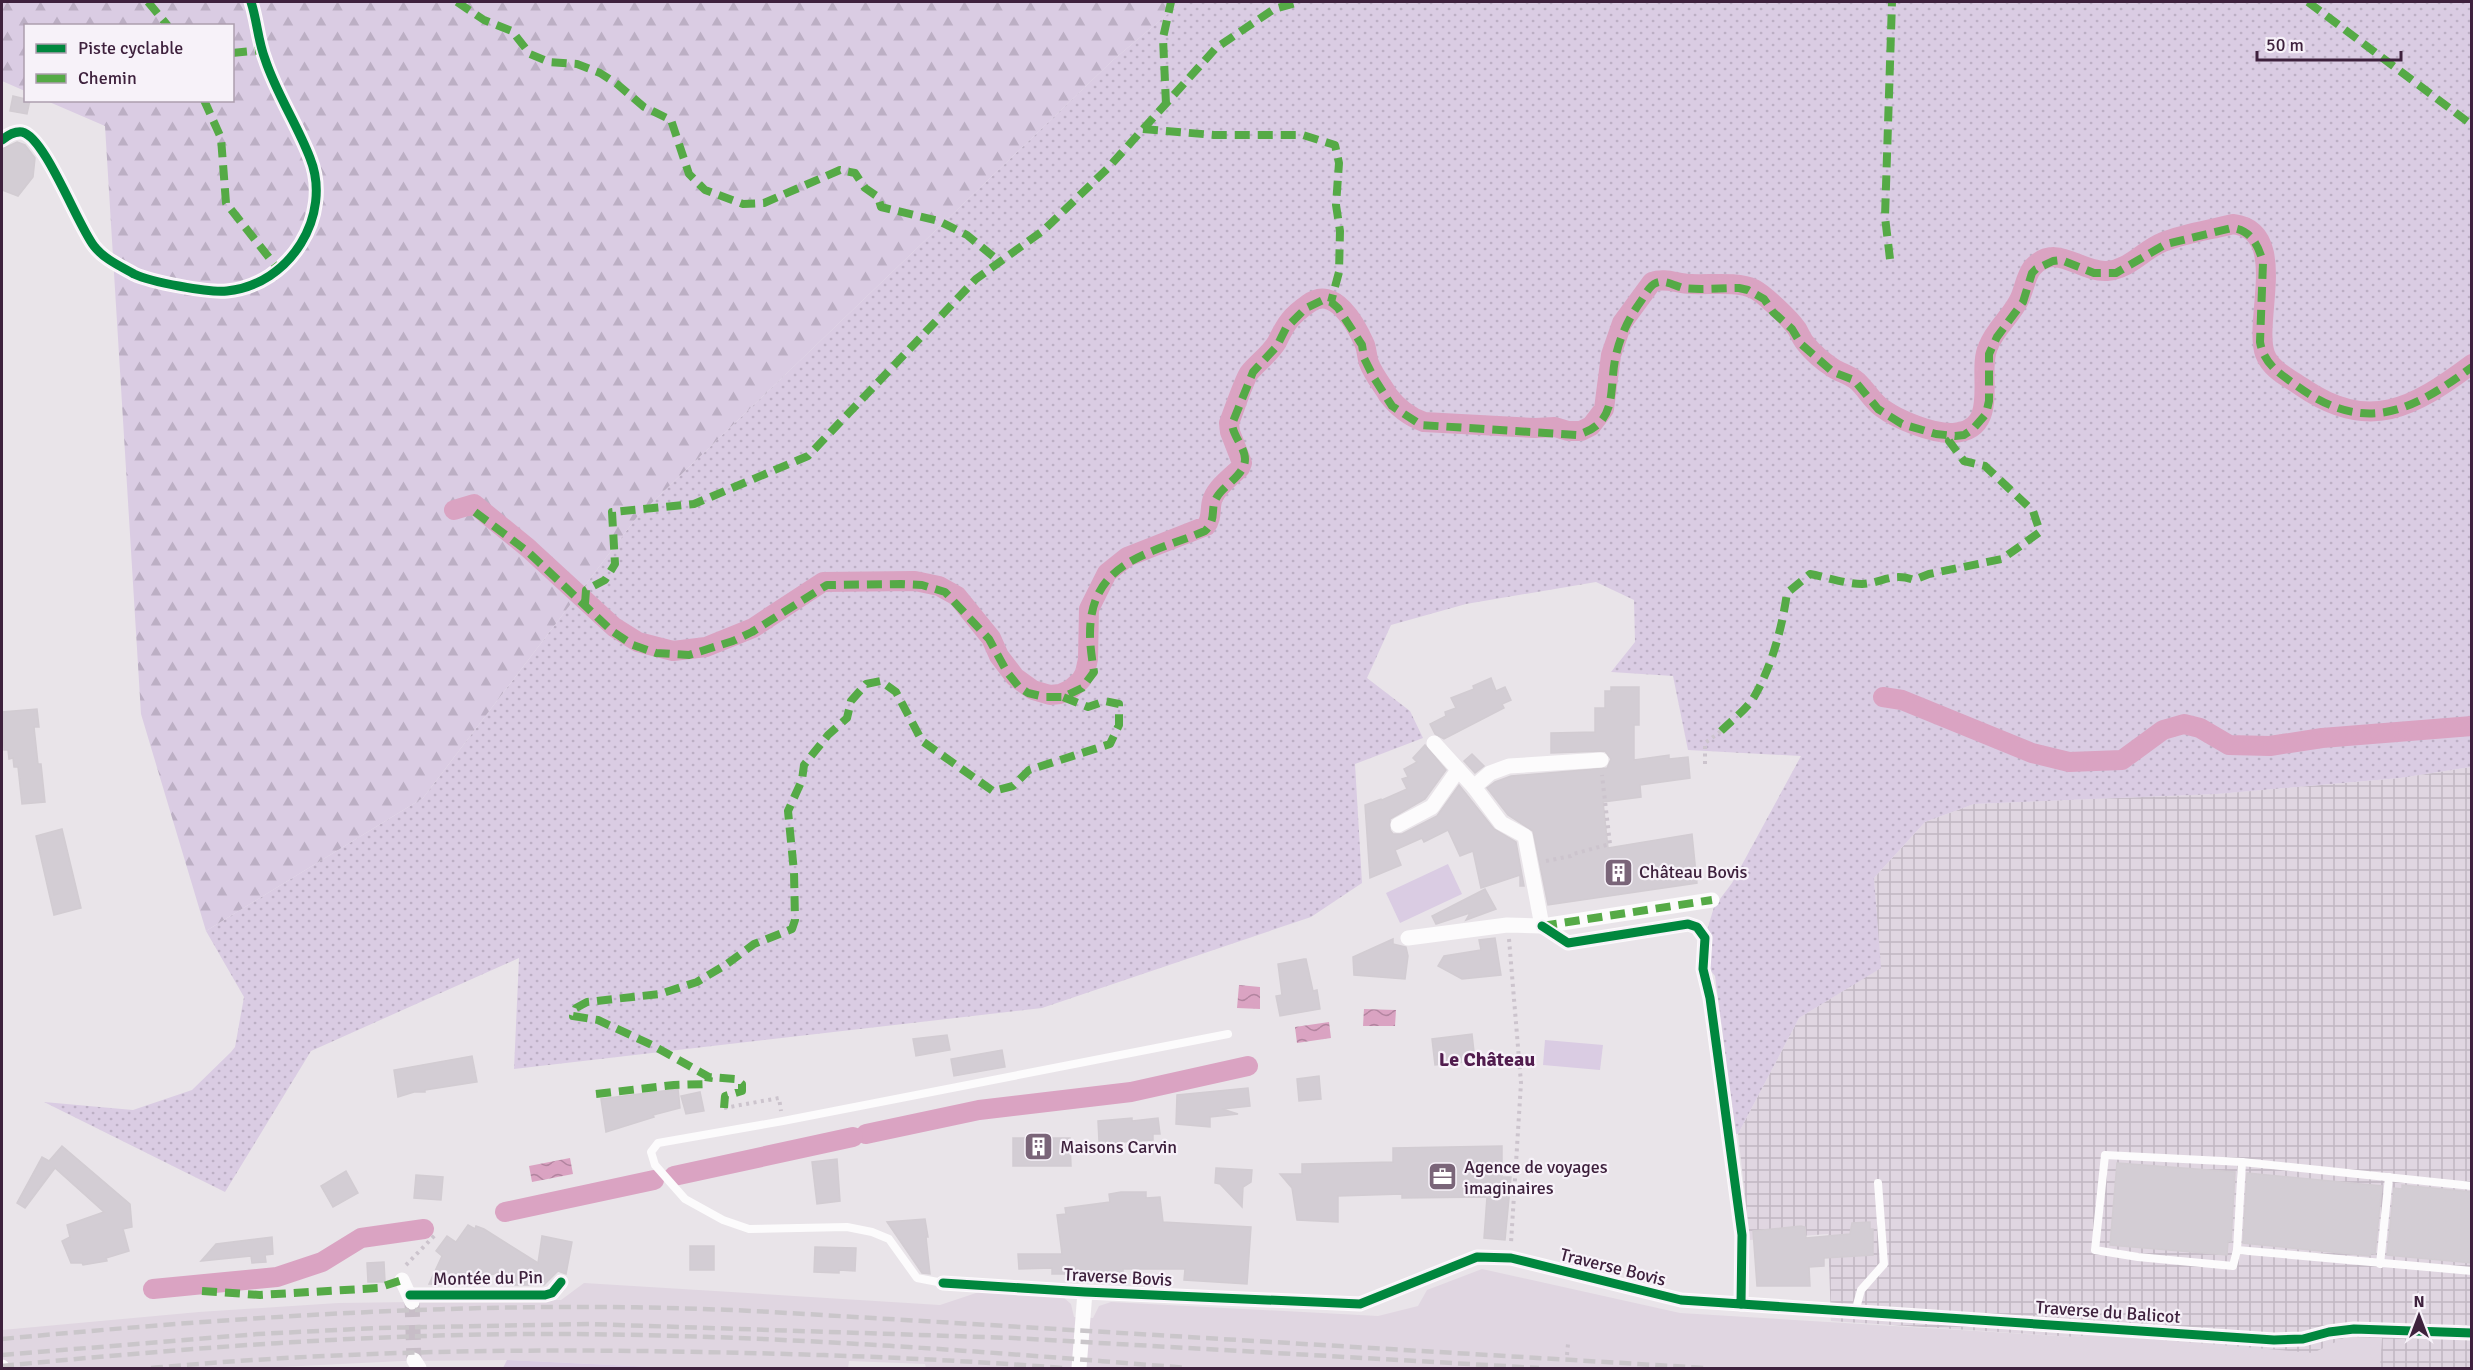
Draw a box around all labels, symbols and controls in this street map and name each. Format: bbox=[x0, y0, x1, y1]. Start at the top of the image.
legend bbox=[24, 24, 234, 102]
scale bar bbox=[2257, 24, 2401, 62]
text: 50 m bbox=[2266, 34, 2304, 56]
text: Piste cyclable bbox=[78, 37, 183, 59]
text: Chemin bbox=[78, 67, 137, 89]
building icon: Château Bovis bbox=[1602, 856, 1634, 888]
place label: Château Bovis bbox=[1639, 861, 1748, 883]
district label: Le Château bbox=[1439, 1047, 1535, 1072]
building icon: Maisons Carvin bbox=[1023, 1131, 1055, 1163]
place label: Maisons Carvin bbox=[1060, 1136, 1177, 1158]
place label: Agence de voyages imaginaires bbox=[1464, 1156, 1608, 1199]
office icon: Agence de voyages imaginaires bbox=[1427, 1161, 1459, 1193]
street label: Traverse Bovis bbox=[1558, 1243, 1668, 1291]
street label: Traverse Bovis bbox=[1063, 1263, 1173, 1291]
street label: Montée du Pin bbox=[433, 1266, 543, 1290]
north arrow bbox=[2389, 1286, 2449, 1346]
text: N bbox=[2413, 1292, 2425, 1312]
street label: Traverse du Balicot bbox=[2035, 1296, 2181, 1328]

